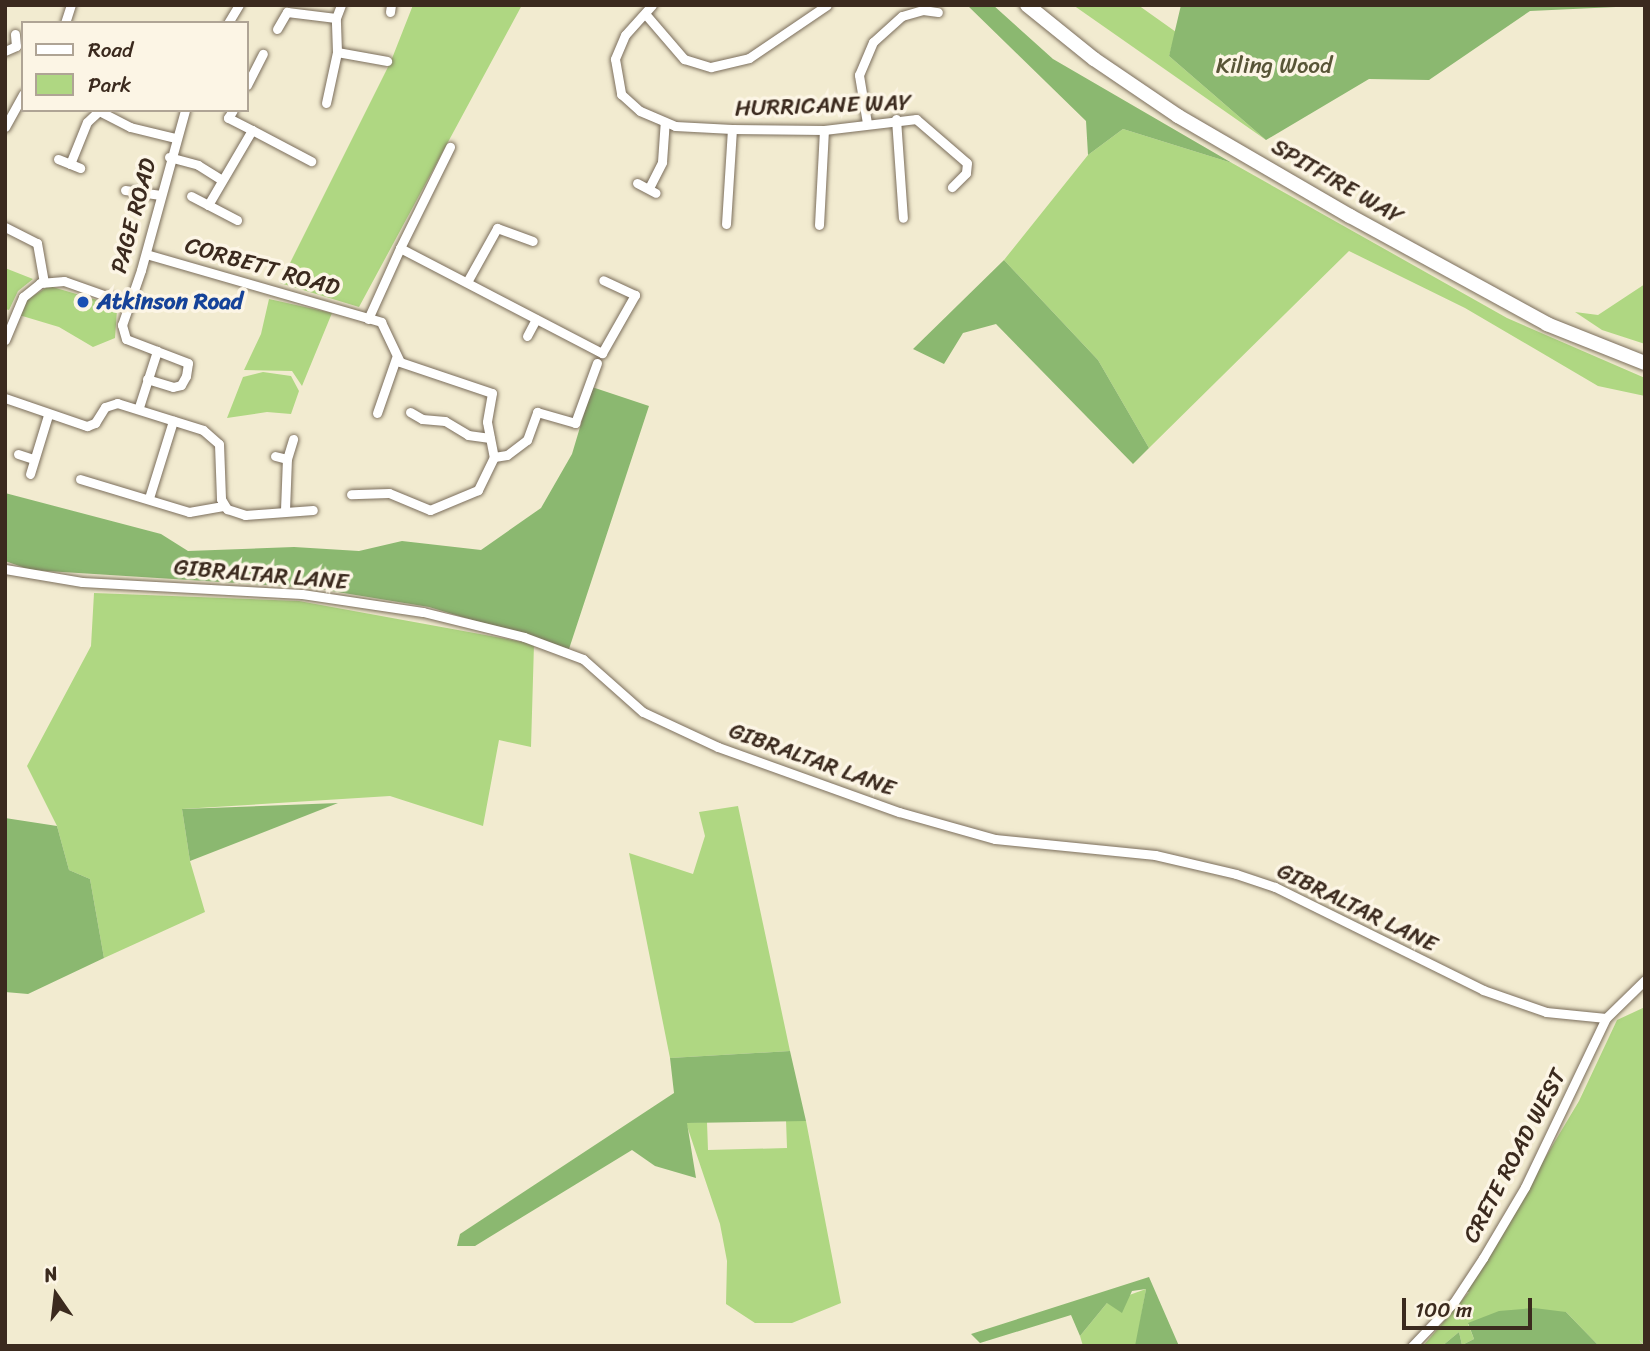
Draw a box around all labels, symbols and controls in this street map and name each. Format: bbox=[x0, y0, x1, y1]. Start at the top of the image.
legend bbox=[21, 21, 248, 112]
text: Road bbox=[88, 31, 133, 69]
park label: Kiling Wood bbox=[1216, 52, 1332, 80]
text: Park bbox=[88, 66, 131, 104]
street label: HURRICANE WAY bbox=[735, 89, 911, 123]
street label: SPITFIRE WAY bbox=[1268, 134, 1406, 230]
street label: PAGE ROAD bbox=[105, 156, 163, 276]
street label: CORBETT ROAD bbox=[182, 232, 342, 302]
place label: Atkinson Road bbox=[97, 288, 243, 316]
marker: Atkinson Road bbox=[75, 294, 91, 310]
street label: GIBRALTAR LANE bbox=[173, 554, 349, 596]
street label: GIBRALTAR LANE bbox=[725, 717, 899, 803]
street label: GIBRALTAR LANE bbox=[1272, 857, 1442, 959]
street label: CRETE ROAD WEST bbox=[1458, 1065, 1572, 1247]
text: N bbox=[40, 1257, 61, 1292]
north arrow bbox=[21, 1260, 91, 1330]
scale bar bbox=[1405, 1284, 1534, 1328]
text: 100 m bbox=[1415, 1291, 1472, 1329]

